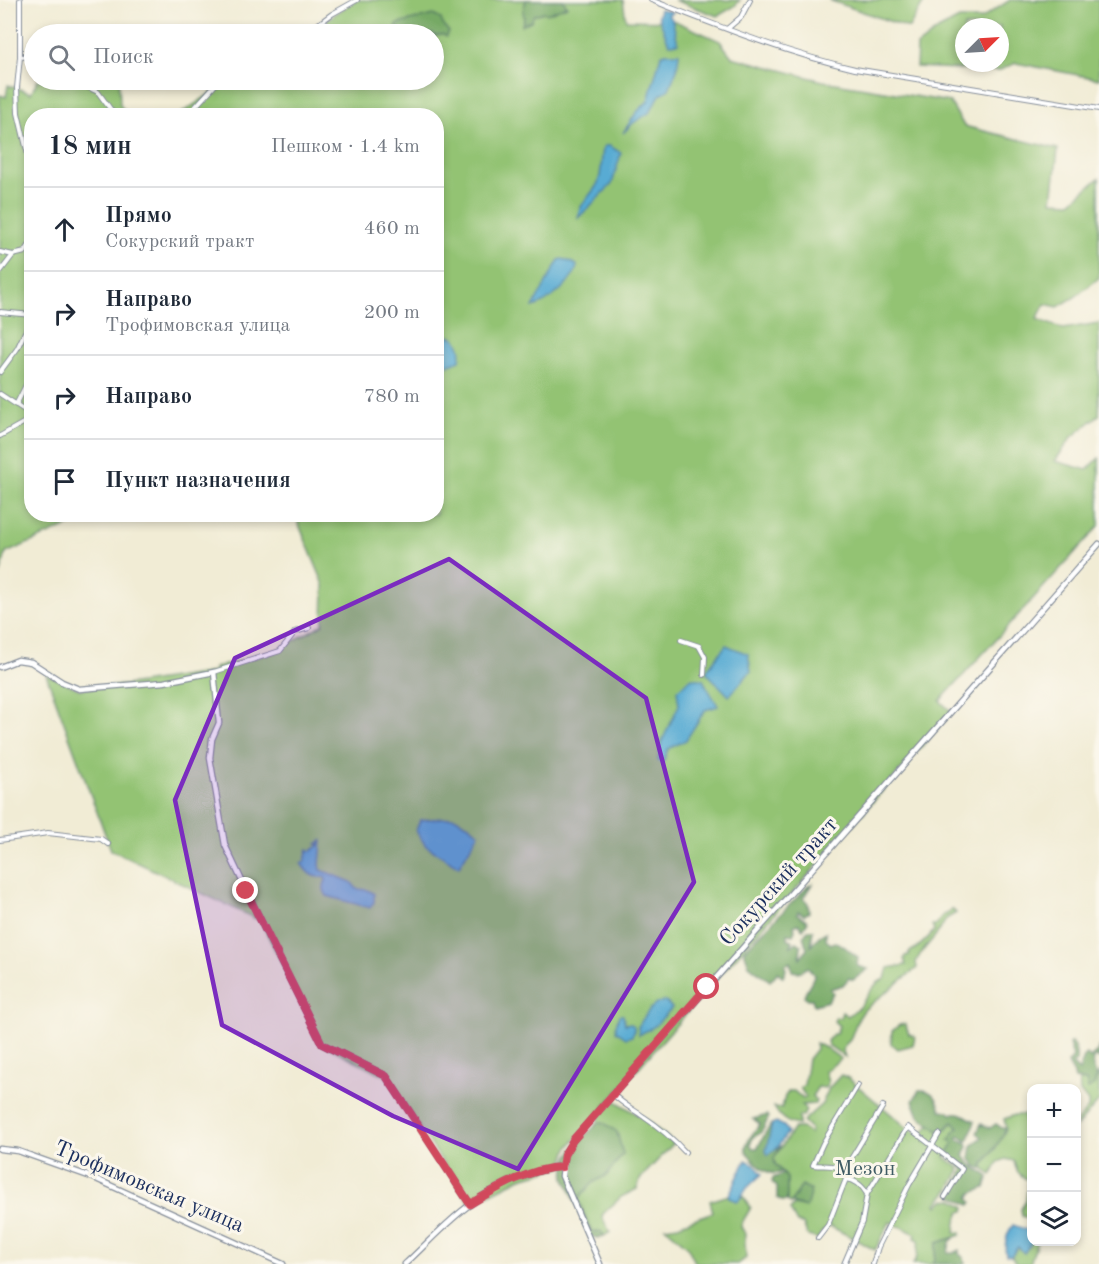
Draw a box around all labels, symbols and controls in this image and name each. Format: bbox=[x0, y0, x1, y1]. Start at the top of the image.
north arrow bbox=[955, 18, 1009, 72]
search box bbox=[24, 24, 444, 90]
icon: search bbox=[45, 41, 78, 74]
text: Поиск bbox=[93, 46, 154, 68]
text: 18 мин bbox=[48, 134, 132, 160]
text: Пешком · 1.4 km bbox=[271, 137, 420, 157]
text: Прямо bbox=[105, 205, 172, 227]
icon: ahead bbox=[48, 213, 81, 246]
text: 460 m bbox=[364, 219, 420, 239]
text: Сокурский тракт bbox=[105, 232, 254, 252]
text: Направо bbox=[105, 289, 192, 311]
icon: right bbox=[48, 297, 81, 330]
text: 200 m bbox=[364, 303, 420, 323]
text: Трофимовская улица bbox=[105, 316, 290, 336]
icon: right bbox=[48, 381, 81, 414]
text: Направо bbox=[105, 386, 192, 408]
text: 780 m bbox=[364, 387, 420, 407]
icon: arrive bbox=[48, 465, 81, 498]
text: Пункт назначения bbox=[105, 470, 291, 492]
street label: Сокурский тракт bbox=[716, 814, 842, 950]
route end bbox=[232, 877, 258, 903]
route start bbox=[693, 973, 719, 999]
map controls bbox=[1027, 1084, 1081, 1246]
button: + bbox=[1027, 1084, 1081, 1138]
street label: Трофимовская улица bbox=[51, 1137, 247, 1237]
button: − bbox=[1027, 1138, 1081, 1192]
park label: Мезон bbox=[834, 1158, 896, 1180]
button: layers bbox=[1027, 1192, 1081, 1246]

